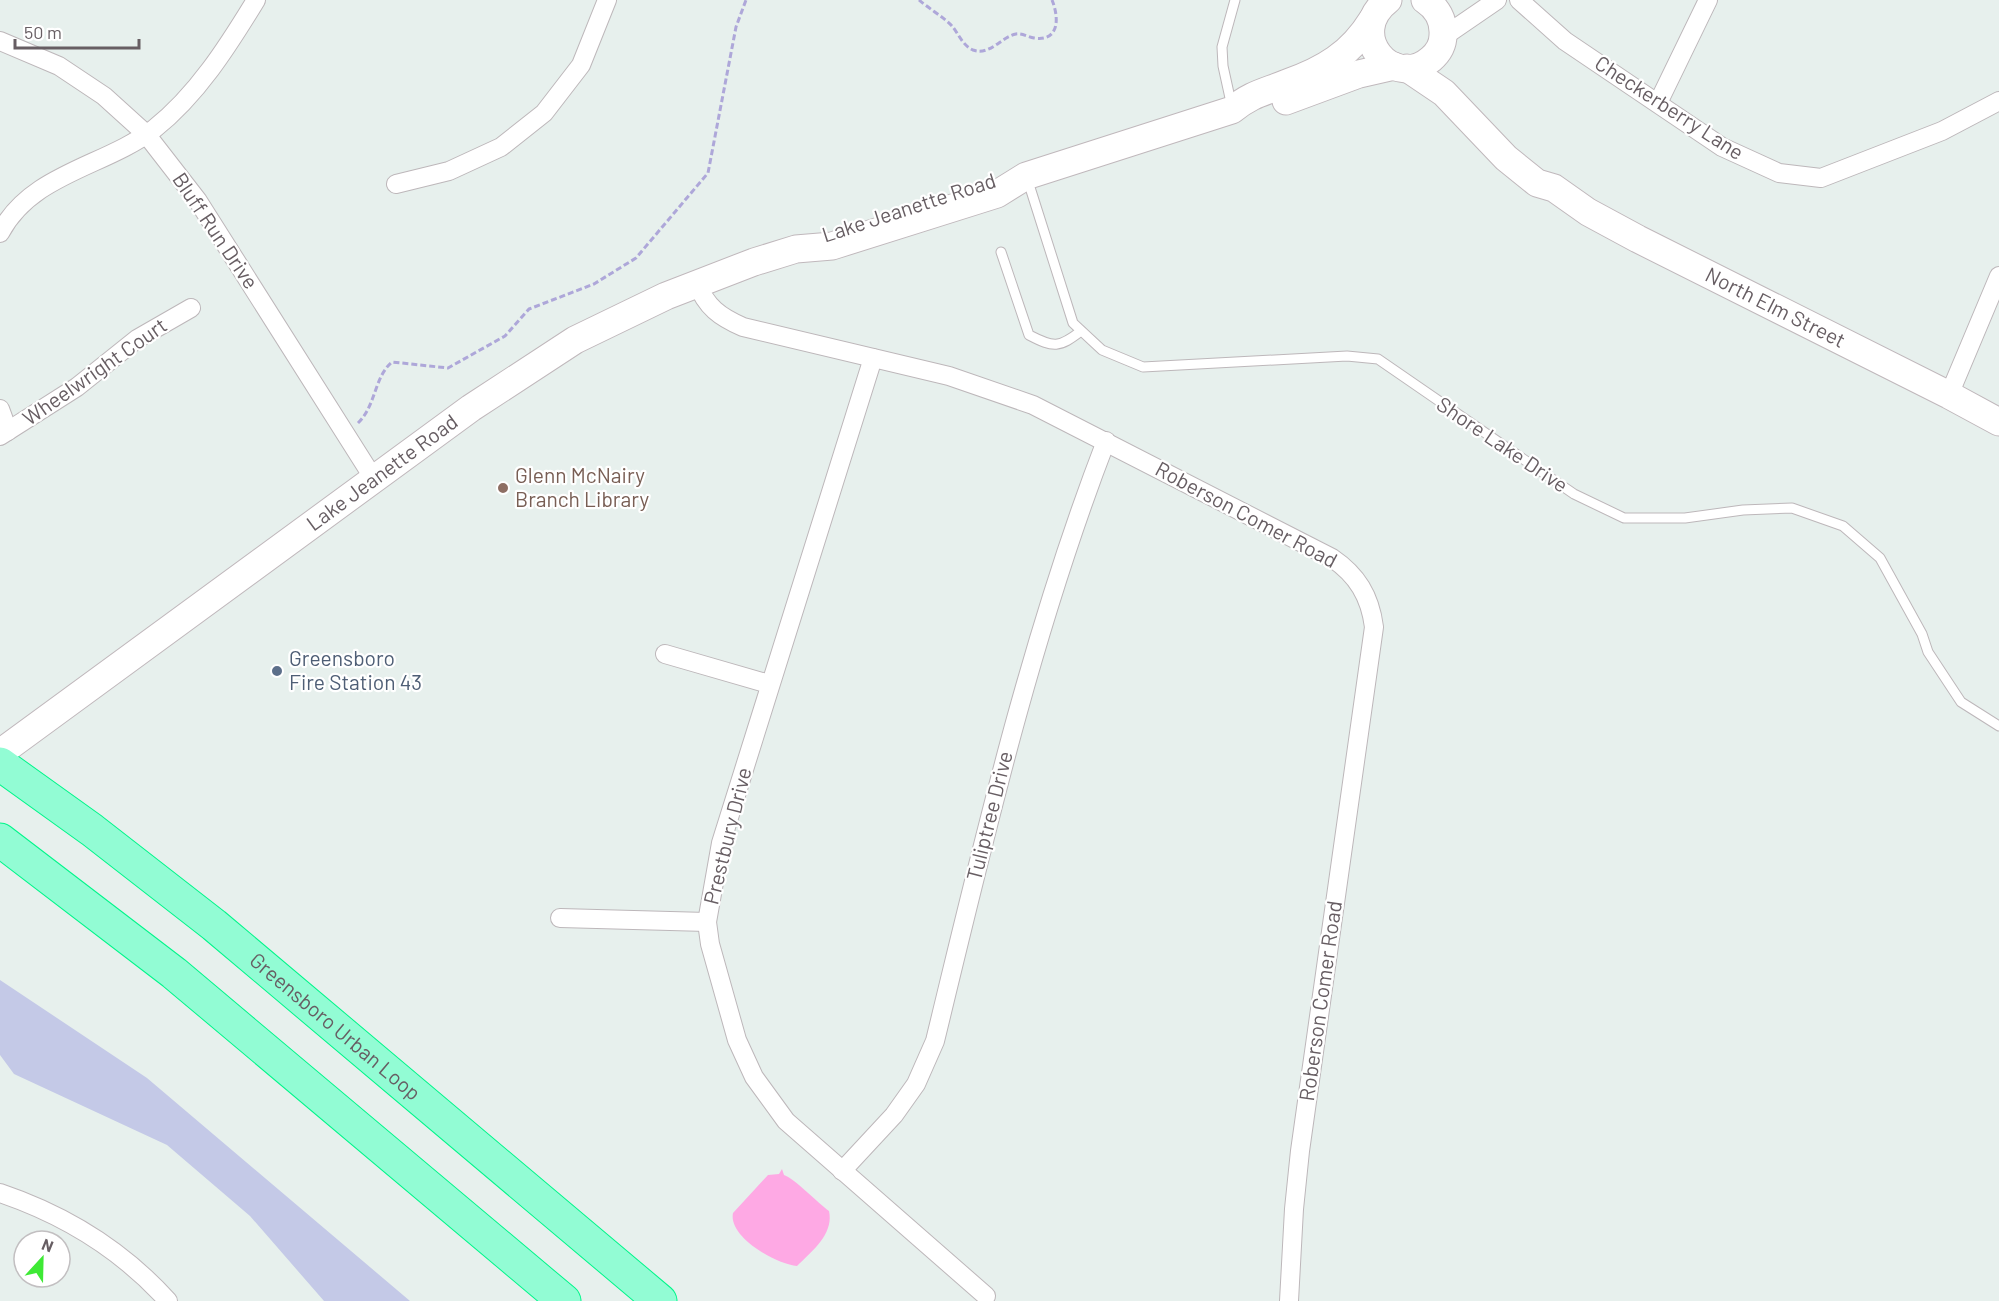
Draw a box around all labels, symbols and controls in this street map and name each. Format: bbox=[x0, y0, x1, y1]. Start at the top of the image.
scale bar bbox=[15, 12, 140, 50]
text: 50 m bbox=[24, 21, 62, 43]
street label: Checkerberry Lane bbox=[1591, 49, 1749, 164]
street label: Bluff Run Drive bbox=[168, 167, 264, 293]
street label: Lake Jeanette Road bbox=[819, 167, 999, 246]
street label: North Elm Street bbox=[1702, 261, 1850, 352]
street label: Wheelwright Court bbox=[17, 312, 171, 430]
street label: Shore Lake Drive bbox=[1433, 391, 1573, 497]
street label: Lake Jeanette Road bbox=[301, 408, 462, 535]
street label: Roberson Comer Road bbox=[1152, 455, 1342, 572]
place label: Glenn McNairy Branch Library bbox=[515, 462, 649, 511]
marker: Glenn McNairy Branch Library bbox=[496, 481, 510, 495]
place label: Greensboro Fire Station 43 bbox=[289, 645, 422, 694]
marker: Greensboro Fire Station 43 bbox=[270, 664, 284, 678]
street label: Tuliptree Drive bbox=[960, 748, 1017, 883]
street label: Prestbury Drive bbox=[697, 765, 756, 907]
street label: Roberson Comer Road bbox=[1293, 899, 1346, 1103]
street label: Greensboro Urban Loop bbox=[245, 947, 426, 1105]
north arrow bbox=[12, 1229, 72, 1289]
text: N bbox=[39, 1234, 56, 1255]

